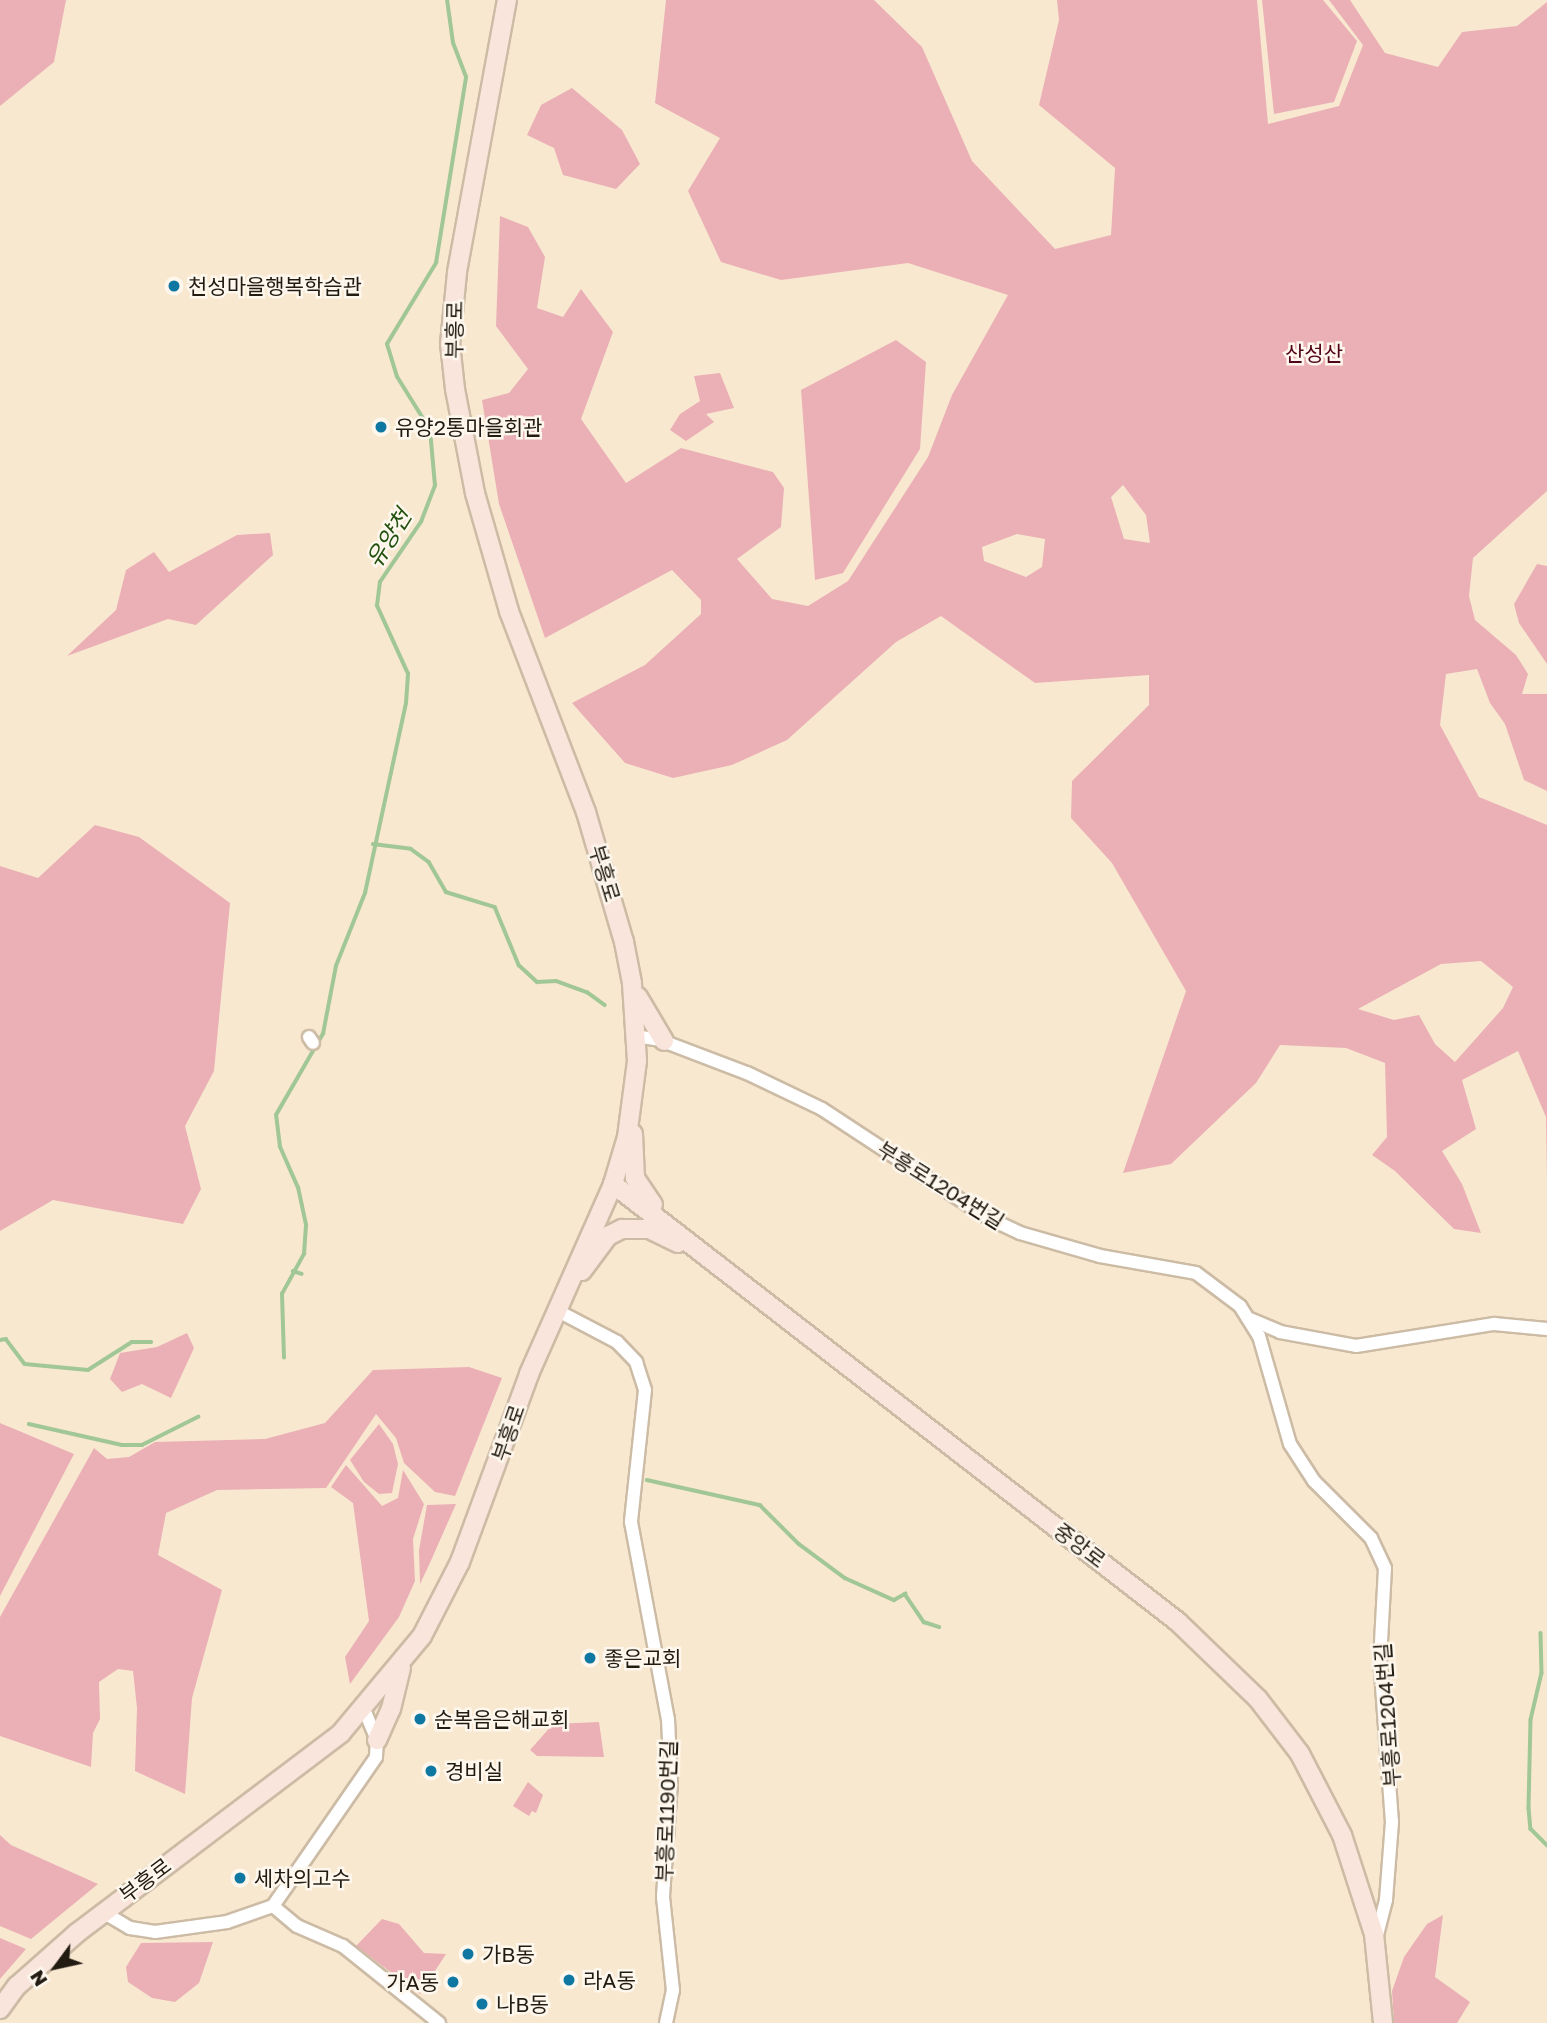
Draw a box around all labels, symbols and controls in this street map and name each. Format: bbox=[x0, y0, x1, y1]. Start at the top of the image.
place label: 천성마을행복학습관 bbox=[188, 273, 362, 299]
marker: 천성마을행복학습관 bbox=[166, 278, 182, 294]
street label: 부흥로 bbox=[441, 301, 467, 359]
park label: 산성산 bbox=[1285, 340, 1343, 366]
place label: 유양2통마을회관 bbox=[395, 414, 542, 440]
marker: 유양2통마을회관 bbox=[373, 419, 389, 435]
water label: 유양천 bbox=[359, 504, 417, 572]
street label: 부흥로 bbox=[584, 842, 626, 904]
street label: 부흥로1204번길 bbox=[873, 1136, 1009, 1234]
street label: 부흥로 bbox=[487, 1401, 529, 1465]
street label: 중앙로 bbox=[1049, 1517, 1111, 1573]
street label: 부흥로1204번길 bbox=[1369, 1642, 1405, 1788]
place label: 좋은교회 bbox=[604, 1645, 681, 1671]
marker: 좋은교회 bbox=[582, 1650, 598, 1666]
place label: 순복음은해교회 bbox=[434, 1706, 569, 1732]
marker: 순복음은해교회 bbox=[412, 1711, 428, 1727]
street label: 부흥로1190번길 bbox=[651, 1739, 681, 1883]
place label: 경비실 bbox=[445, 1758, 503, 1784]
marker: 경비실 bbox=[423, 1763, 439, 1779]
street label: 부흥로 bbox=[114, 1852, 176, 1908]
place label: 세차의고수 bbox=[254, 1865, 351, 1891]
marker: 세차의고수 bbox=[232, 1870, 248, 1886]
north arrow bbox=[21, 1932, 91, 2002]
place label: 가B동 bbox=[482, 1941, 535, 1967]
marker: 가B동 bbox=[460, 1946, 476, 1962]
text: N bbox=[24, 1966, 52, 1991]
place label: 라A동 bbox=[583, 1967, 636, 1993]
place label: 가A동 bbox=[386, 1969, 439, 1995]
marker: 라A동 bbox=[561, 1972, 577, 1988]
marker: 가A동 bbox=[445, 1974, 461, 1990]
place label: 나B동 bbox=[496, 1991, 549, 2017]
marker: 나B동 bbox=[474, 1996, 490, 2012]

